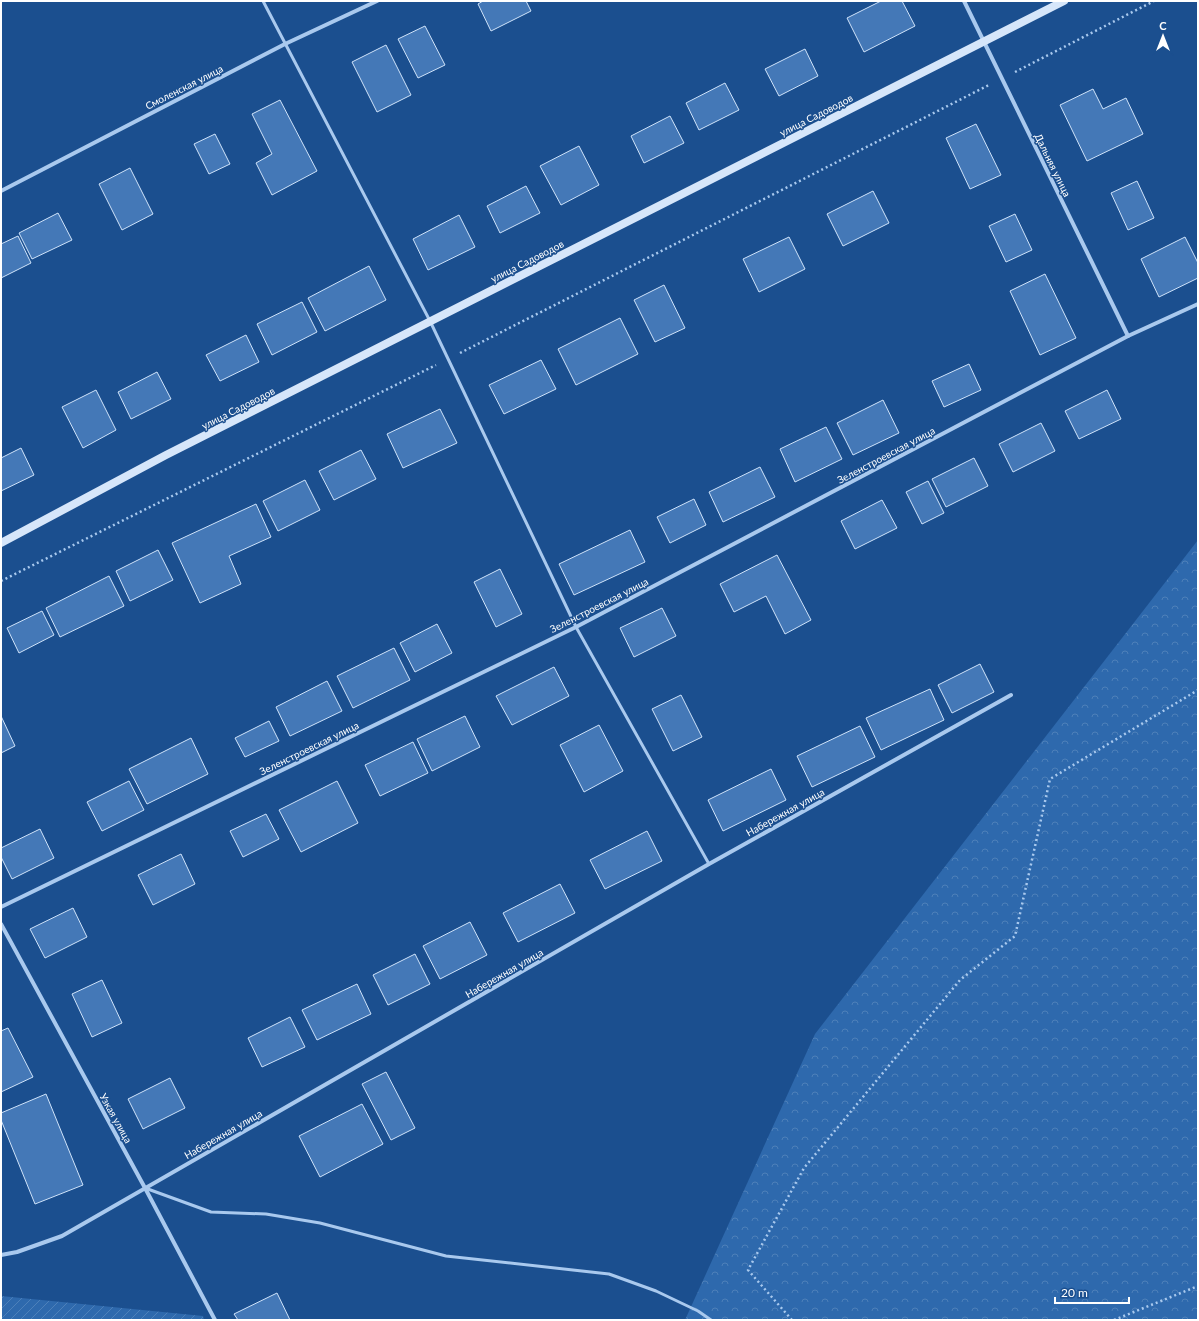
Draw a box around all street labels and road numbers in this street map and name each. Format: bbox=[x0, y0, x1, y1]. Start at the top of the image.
street label: Смоленская улица bbox=[143, 62, 225, 112]
street label: улица Садоводов bbox=[777, 91, 855, 139]
street label: Дальняя улица bbox=[1033, 131, 1073, 199]
street label: улица Садоводов bbox=[488, 237, 566, 285]
street label: улица Садоводов bbox=[199, 384, 277, 432]
street label: Зеленстроевская улица bbox=[835, 424, 937, 486]
street label: Зеленстроевская улица bbox=[548, 575, 650, 635]
street label: Зеленстроевская улица bbox=[257, 719, 361, 777]
street label: Набережная улица bbox=[744, 785, 826, 839]
street label: Набережная улица bbox=[463, 946, 545, 1000]
street label: Узкая улица bbox=[97, 1091, 135, 1145]
street label: Набережная улица bbox=[182, 1107, 264, 1161]

